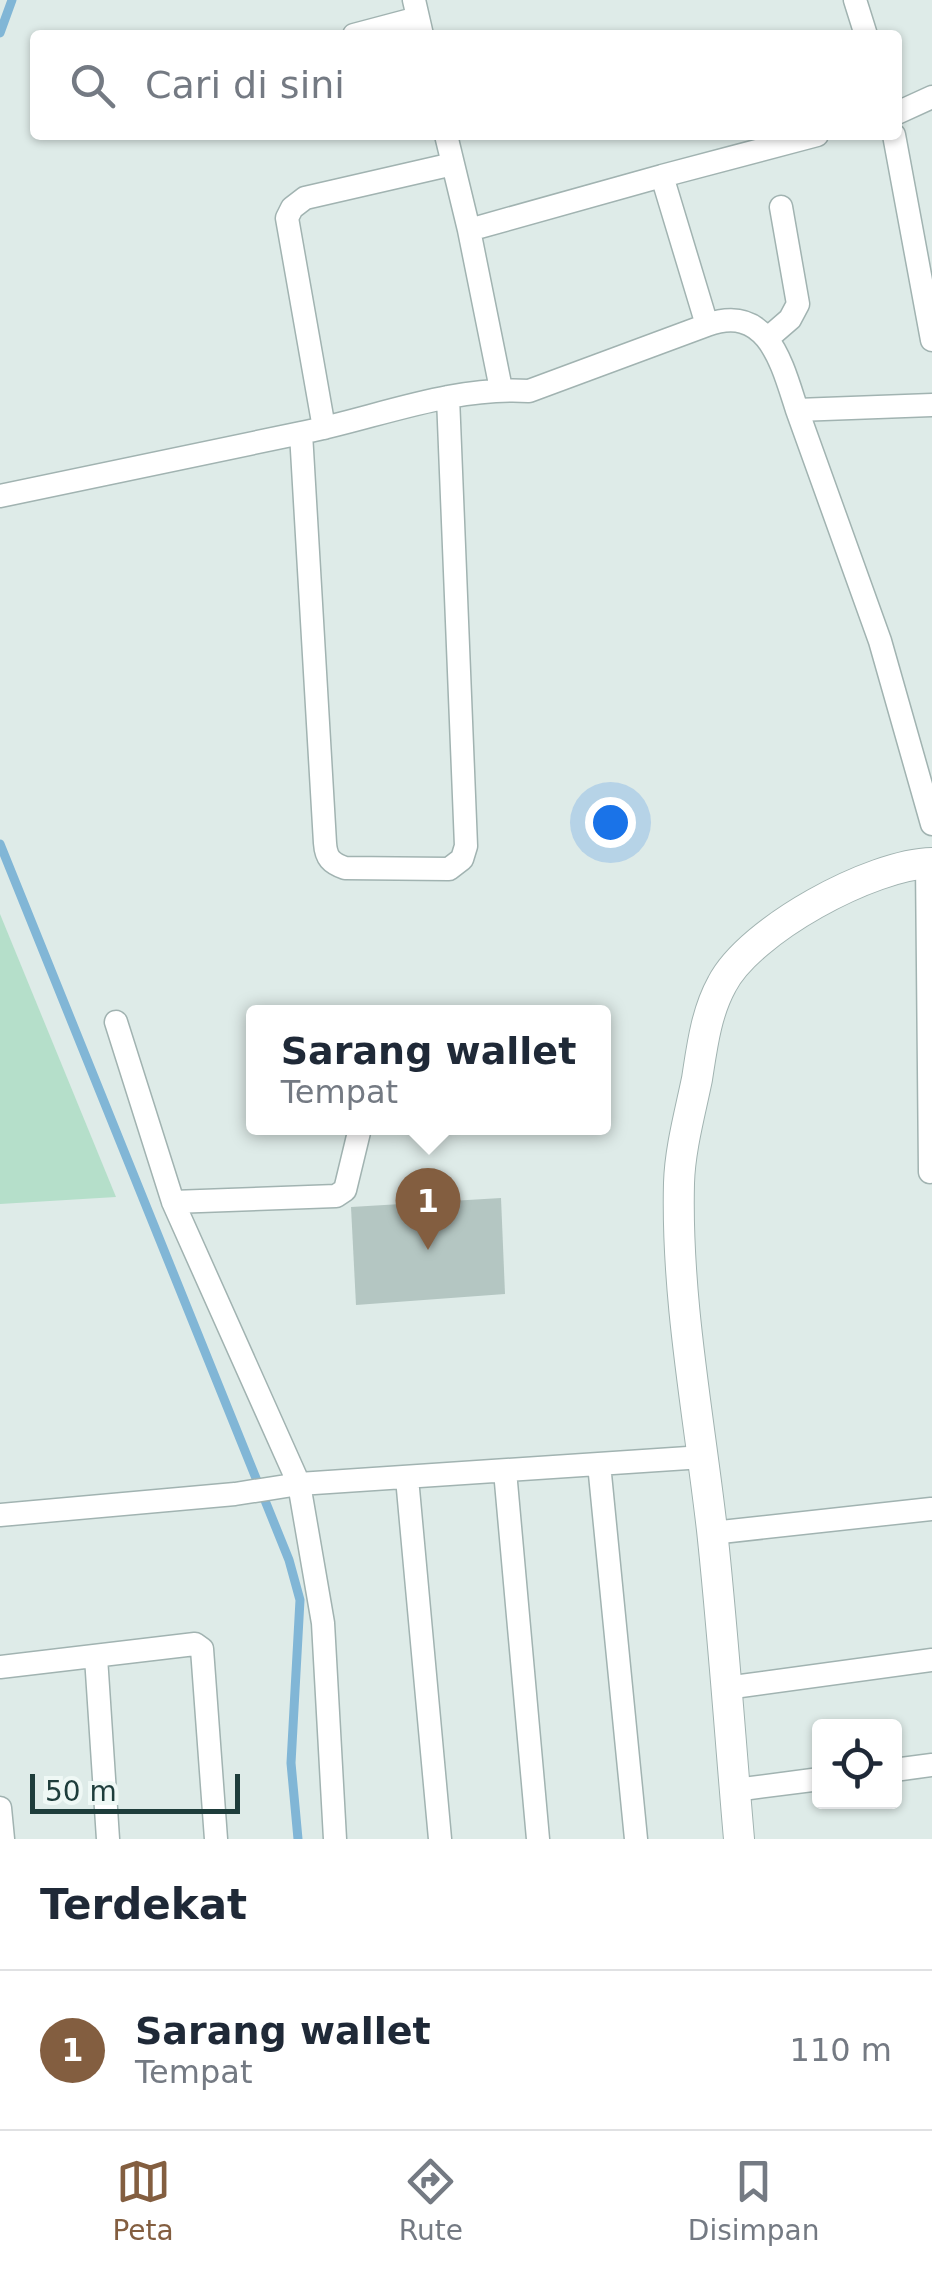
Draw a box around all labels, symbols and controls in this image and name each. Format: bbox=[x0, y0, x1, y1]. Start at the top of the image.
search box bbox=[30, 30, 902, 140]
icon: search bbox=[65, 58, 120, 113]
text: Cari di sini bbox=[145, 63, 345, 107]
your location bbox=[585, 797, 636, 848]
popup bbox=[246, 1005, 611, 1135]
text: Sarang wallet bbox=[281, 1029, 576, 1073]
text: Tempat bbox=[281, 1073, 398, 1111]
pin: 1 bbox=[396, 1168, 460, 1250]
map controls bbox=[812, 1719, 902, 1809]
button: locate bbox=[812, 1719, 902, 1809]
scale bar bbox=[30, 1769, 240, 1814]
text: 50 m bbox=[45, 1775, 117, 1808]
text: Terdekat bbox=[40, 1880, 247, 1929]
text: Sarang wallet bbox=[135, 2009, 431, 2053]
text: 1 bbox=[61, 2031, 84, 2069]
text: 110 m bbox=[790, 2031, 892, 2069]
text: Tempat bbox=[135, 2053, 252, 2091]
tab: Peta bbox=[112, 2154, 174, 2247]
tab: Rute bbox=[399, 2154, 463, 2247]
tab: Disimpan bbox=[688, 2154, 820, 2247]

